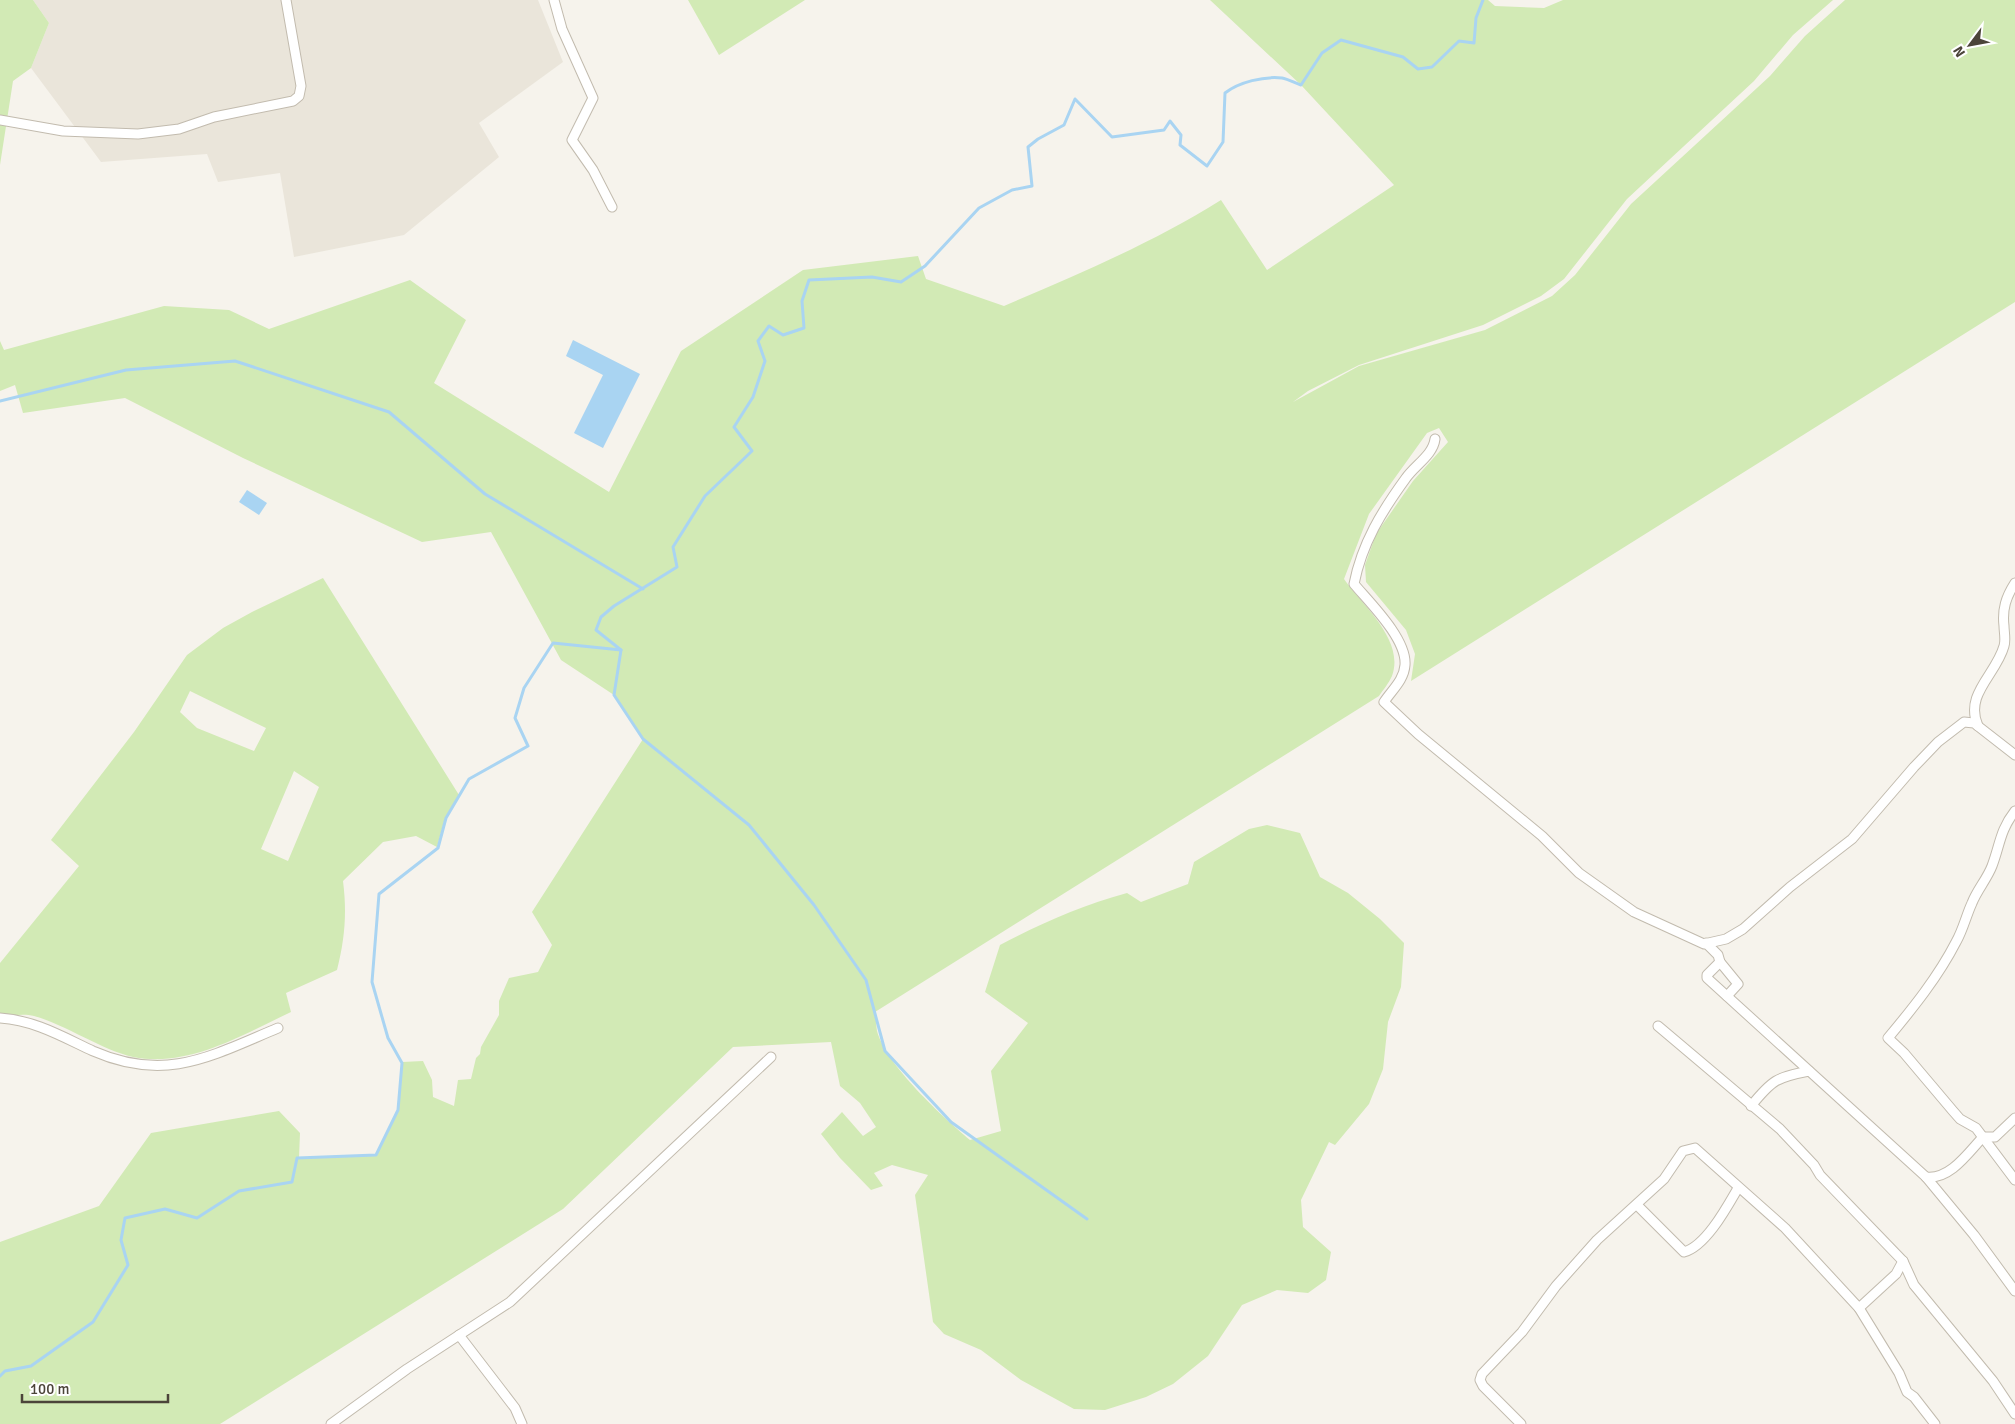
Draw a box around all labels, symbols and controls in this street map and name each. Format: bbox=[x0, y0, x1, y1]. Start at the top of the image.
north arrow bbox=[1945, 20, 1995, 70]
text: N bbox=[1950, 43, 1969, 60]
scale bar bbox=[22, 1372, 169, 1404]
text: 100 m bbox=[30, 1380, 70, 1398]

